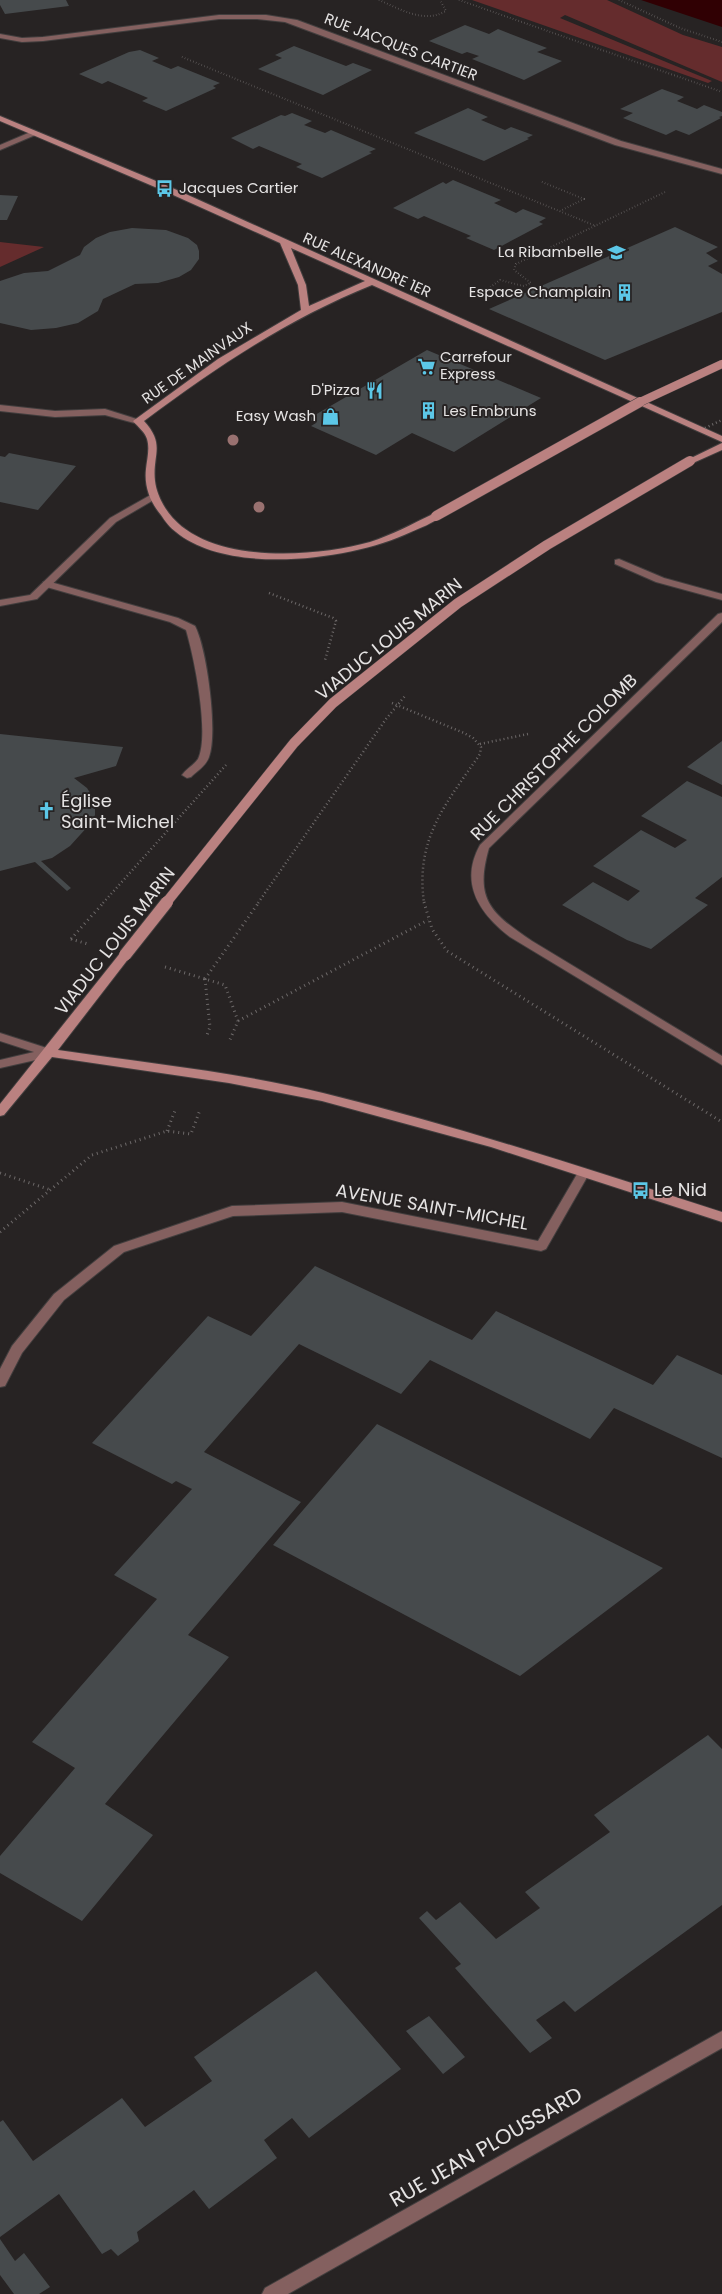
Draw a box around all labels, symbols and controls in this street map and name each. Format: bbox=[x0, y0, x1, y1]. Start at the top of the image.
street label: RUE JACQUES CARTIER bbox=[322, 8, 481, 85]
place label: Jacques Cartier bbox=[179, 177, 299, 198]
bus stop icon: Jacques Cartier bbox=[155, 178, 175, 198]
street label: RUE ALEXANDRE 1ER bbox=[300, 227, 435, 302]
place label: La Ribambelle bbox=[498, 241, 603, 262]
school or university icon: La Ribambelle bbox=[607, 242, 627, 262]
place label: Espace Champlain bbox=[469, 281, 611, 302]
building icon: Espace Champlain bbox=[615, 282, 635, 302]
street label: RUE DE MAINVAUX bbox=[137, 317, 256, 409]
place label: Carrefour Express bbox=[440, 346, 512, 384]
supermarket icon: Carrefour Express bbox=[416, 356, 436, 376]
place label: D'Pizza bbox=[311, 379, 360, 400]
restaurant icon: D'Pizza bbox=[364, 380, 384, 400]
place label: Les Embruns bbox=[443, 400, 537, 421]
building icon: Les Embruns bbox=[419, 401, 439, 421]
place label: Easy Wash bbox=[236, 405, 316, 426]
shop icon: Easy Wash bbox=[320, 406, 340, 426]
street label: VIADUC LOUIS MARIN bbox=[310, 572, 467, 706]
street label: RUE CHRISTOPHE COLOMB bbox=[465, 668, 643, 846]
place label: Église Saint-Michel bbox=[61, 788, 174, 834]
church icon: Église Saint-Michel bbox=[37, 801, 57, 821]
street label: VIADUC LOUIS MARIN bbox=[49, 861, 180, 1020]
street label: AVENUE SAINT-MICHEL bbox=[334, 1177, 531, 1236]
place label: Le Nid bbox=[654, 1177, 707, 1202]
bus stop icon: Le Nid bbox=[630, 1180, 650, 1200]
street label: RUE JEAN PLOUSSARD bbox=[384, 2079, 587, 2214]

